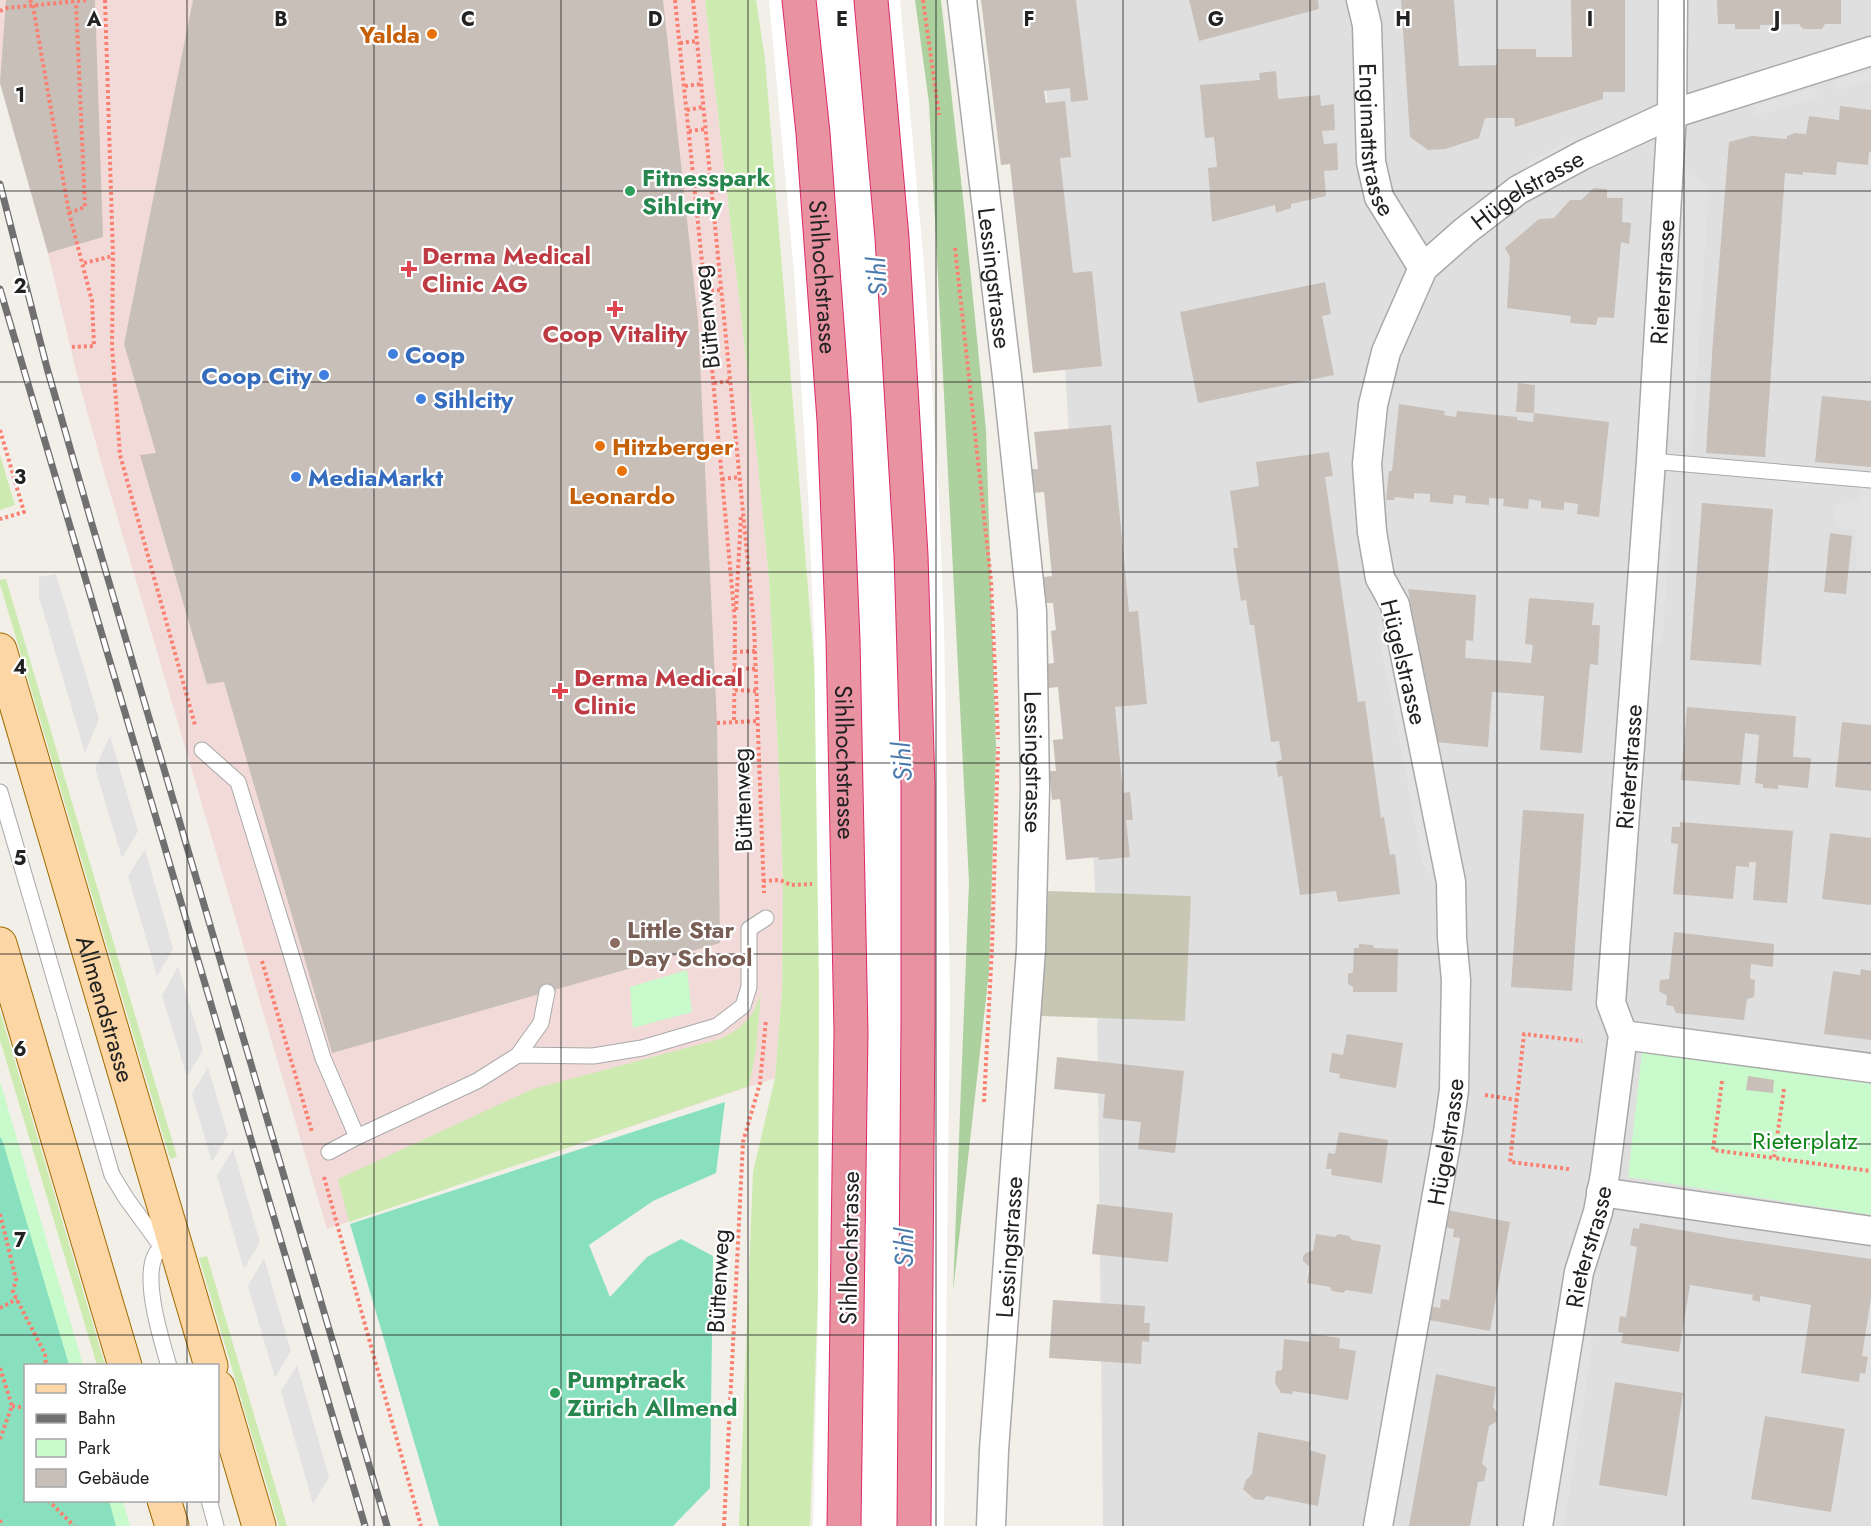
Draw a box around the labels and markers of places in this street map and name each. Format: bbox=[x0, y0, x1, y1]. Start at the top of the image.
place label: Yalda bbox=[358, 17, 420, 52]
marker: Yalda bbox=[425, 27, 439, 41]
place label: Fitnesspark Sihlcity bbox=[642, 160, 771, 223]
marker: Fitnesspark Sihlcity bbox=[623, 184, 637, 198]
place label: Derma Medical Clinic AG bbox=[422, 238, 591, 301]
marker: Derma Medical Clinic AG bbox=[400, 260, 418, 278]
marker: Coop Vitality bbox=[608, 302, 622, 316]
place label: Coop Vitality bbox=[542, 316, 688, 351]
place label: Coop bbox=[405, 337, 465, 372]
marker: Coop bbox=[386, 347, 400, 361]
place label: Coop City bbox=[201, 358, 312, 393]
marker: Coop City bbox=[317, 368, 331, 382]
place label: Sihlcity bbox=[433, 382, 514, 417]
marker: Sihlcity bbox=[414, 392, 428, 406]
place label: Hitzberger bbox=[612, 429, 734, 464]
marker: Hitzberger bbox=[593, 439, 607, 453]
place label: MediaMarkt bbox=[308, 460, 444, 495]
marker: Leonardo bbox=[615, 464, 629, 478]
marker: MediaMarkt bbox=[289, 470, 303, 484]
place label: Leonardo bbox=[569, 478, 675, 513]
place label: Derma Medical Clinic bbox=[574, 660, 743, 723]
marker: Derma Medical Clinic bbox=[551, 682, 569, 700]
place label: Little Star Day School bbox=[627, 912, 752, 975]
marker: Little Star Day School bbox=[608, 936, 622, 950]
place label: Pumptrack Zürich Allmend bbox=[567, 1362, 738, 1425]
marker: Pumptrack Zürich Allmend bbox=[548, 1386, 562, 1400]

